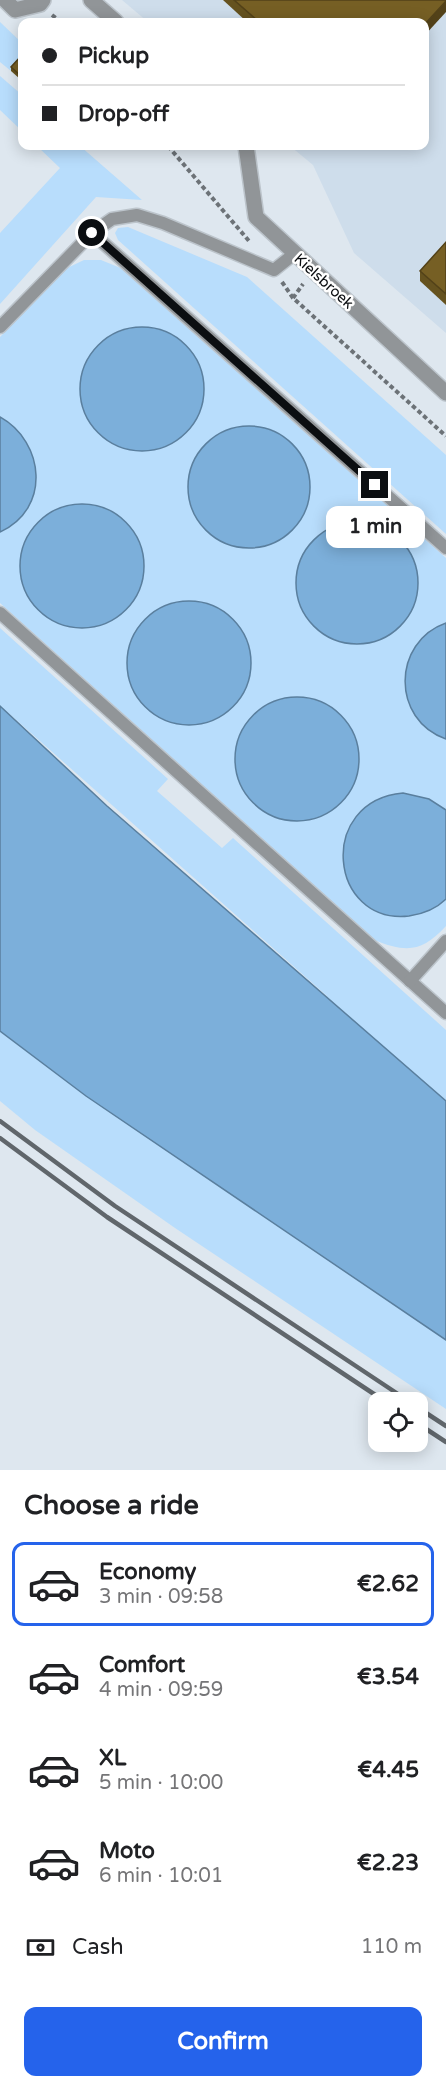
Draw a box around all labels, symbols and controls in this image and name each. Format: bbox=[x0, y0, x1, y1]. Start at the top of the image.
text: Pickup bbox=[78, 43, 149, 69]
text: Drop-off bbox=[78, 101, 169, 127]
route start bbox=[78, 219, 105, 246]
street label: Kielsbroek bbox=[290, 250, 358, 312]
route end bbox=[361, 471, 388, 498]
callout: 1 min bbox=[326, 506, 424, 548]
text: 1 min bbox=[349, 515, 402, 539]
map controls bbox=[368, 1392, 428, 1452]
button: locate bbox=[368, 1392, 428, 1452]
text: Choose a ride bbox=[24, 1489, 199, 1522]
icon: car bbox=[27, 1557, 81, 1611]
text: Economy bbox=[99, 1559, 196, 1585]
text: €2.62 bbox=[357, 1571, 419, 1597]
text: 3 min · 09:58 bbox=[99, 1585, 223, 1609]
icon: car bbox=[27, 1650, 81, 1704]
text: Comfort bbox=[99, 1652, 185, 1678]
text: €3.54 bbox=[357, 1664, 419, 1690]
text: 4 min · 09:59 bbox=[99, 1678, 223, 1702]
icon: car bbox=[27, 1743, 81, 1797]
text: XL bbox=[99, 1745, 126, 1771]
text: €4.45 bbox=[357, 1757, 419, 1783]
text: 5 min · 10:00 bbox=[99, 1771, 223, 1795]
icon: car bbox=[27, 1836, 81, 1890]
text: Moto bbox=[99, 1838, 155, 1864]
text: €2.23 bbox=[357, 1850, 419, 1876]
text: 6 min · 10:01 bbox=[99, 1864, 223, 1888]
icon: cash bbox=[24, 1931, 57, 1964]
text: Cash bbox=[72, 1934, 124, 1960]
text: 110 m bbox=[361, 1935, 422, 1959]
button: Confirm bbox=[24, 2007, 422, 2076]

